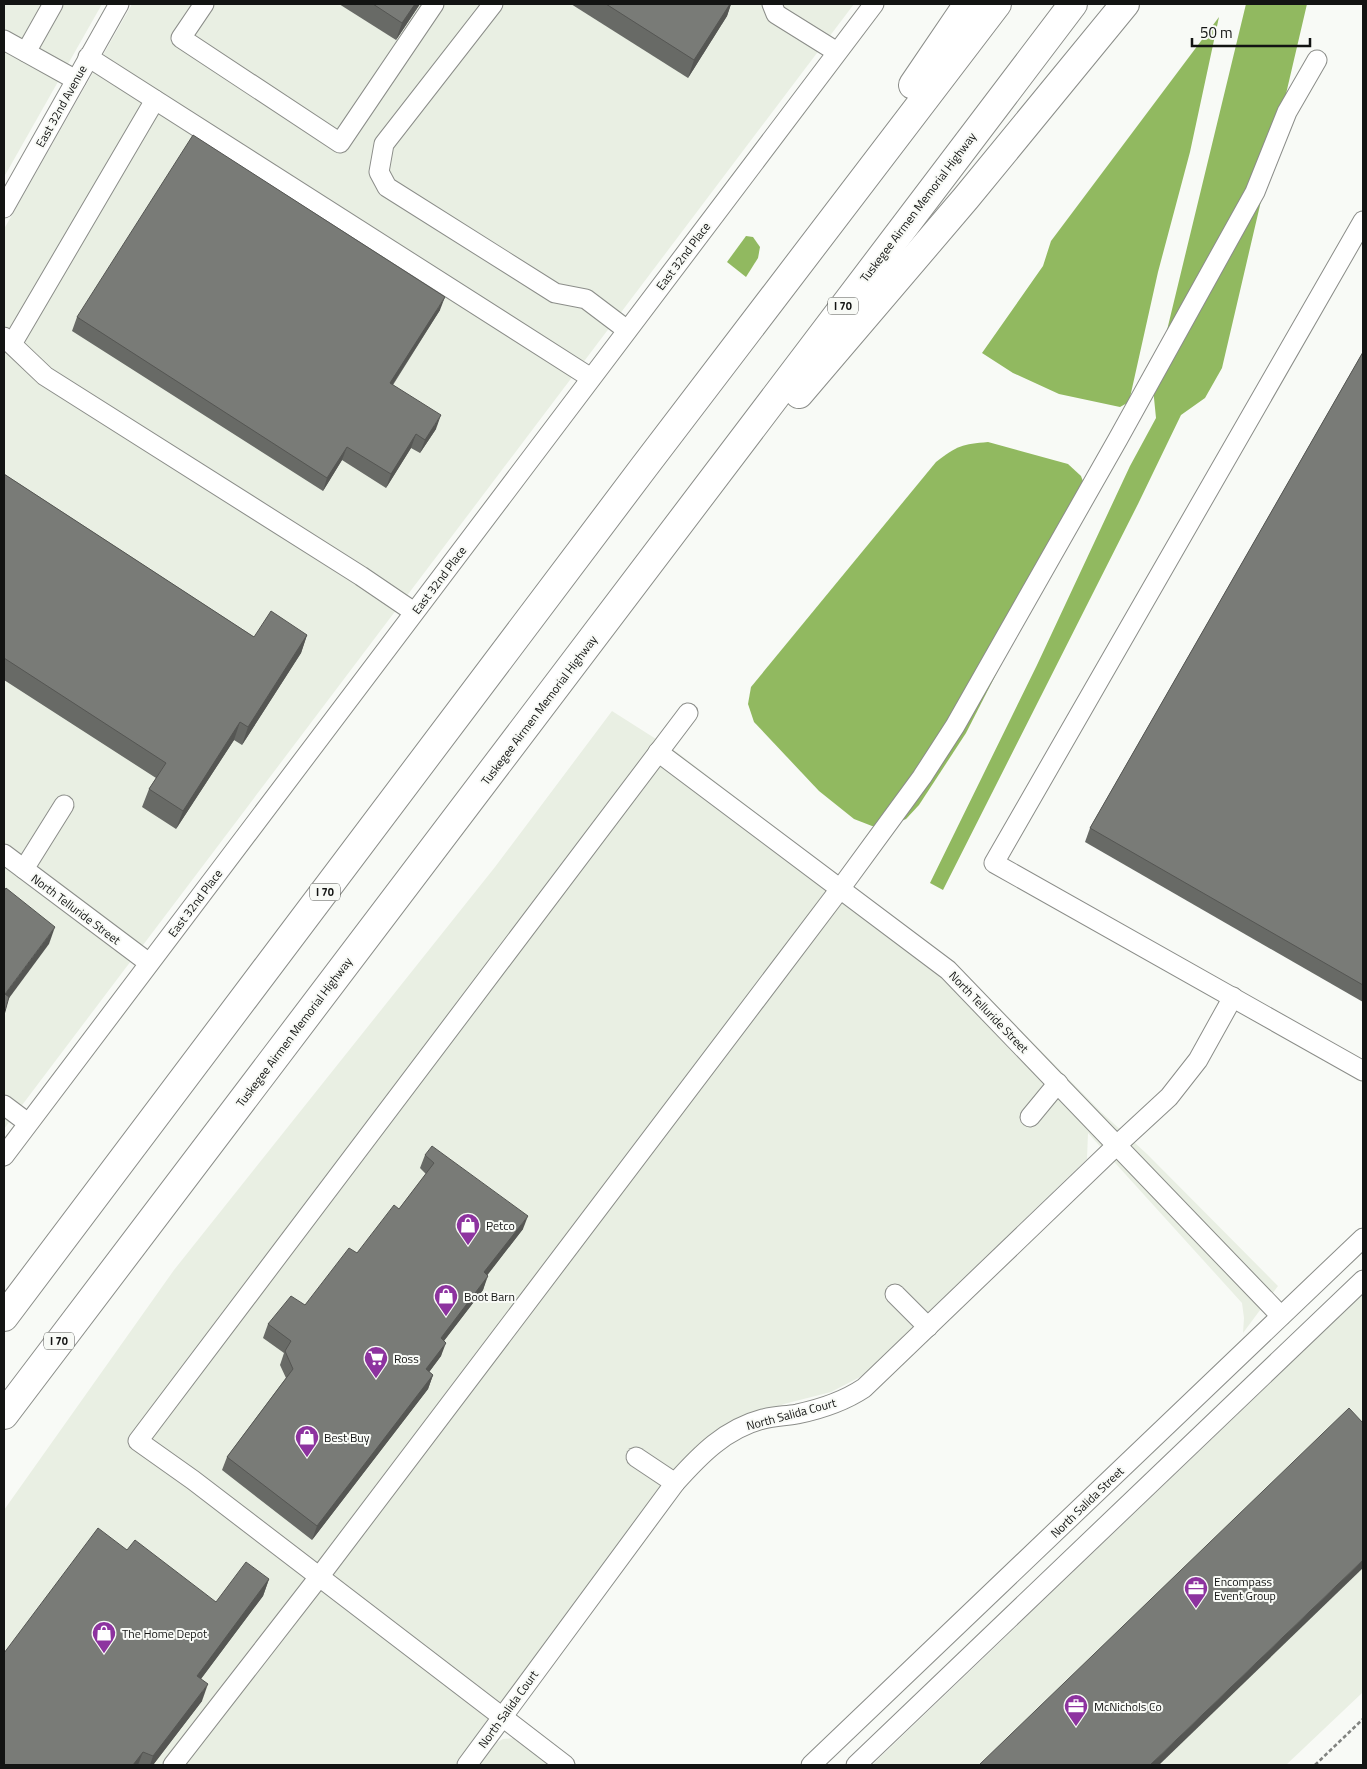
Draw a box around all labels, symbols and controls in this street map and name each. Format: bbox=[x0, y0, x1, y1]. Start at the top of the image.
scale bar bbox=[1192, 15, 1310, 47]
text: 50 m bbox=[1200, 21, 1233, 44]
street label: East 32nd Avenue bbox=[31, 61, 91, 151]
street label: Tuskegee Airmen Memorial Highway bbox=[855, 128, 981, 286]
street label: East 32nd Place bbox=[651, 218, 715, 294]
road number: I 70 bbox=[828, 298, 858, 314]
street label: East 32nd Place bbox=[407, 542, 471, 618]
street label: Tuskegee Airmen Memorial Highway bbox=[476, 631, 602, 789]
street label: East 32nd Place bbox=[163, 865, 227, 941]
street label: North Telluride Street bbox=[27, 869, 125, 949]
road number: I 70 bbox=[310, 884, 340, 900]
street label: Tuskegee Airmen Memorial Highway bbox=[231, 953, 357, 1111]
street label: North Telluride Street bbox=[945, 967, 1034, 1058]
shop icon: Petco bbox=[455, 1212, 481, 1246]
place label: Petco bbox=[486, 1216, 515, 1235]
shop icon: Boot Barn bbox=[433, 1283, 459, 1317]
place label: Boot Barn bbox=[464, 1287, 515, 1306]
road number: I 70 bbox=[44, 1332, 74, 1350]
supermarket icon: Ross bbox=[363, 1345, 389, 1379]
place label: Ross bbox=[394, 1349, 419, 1368]
street label: North Salida Court bbox=[744, 1393, 839, 1435]
shop icon: Best Buy bbox=[294, 1424, 320, 1458]
place label: Best Buy bbox=[324, 1428, 370, 1447]
street label: North Salida Street bbox=[1046, 1461, 1129, 1542]
place label: Encompass Event Group bbox=[1214, 1572, 1276, 1605]
office icon: Encompass Event Group bbox=[1183, 1575, 1209, 1609]
shop icon: The Home Depot bbox=[91, 1620, 117, 1654]
place label: The Home Depot bbox=[122, 1624, 208, 1643]
street label: North Salida Court bbox=[473, 1665, 543, 1752]
office icon: McNichols Co bbox=[1063, 1693, 1089, 1727]
place label: McNichols Co bbox=[1094, 1697, 1162, 1716]

